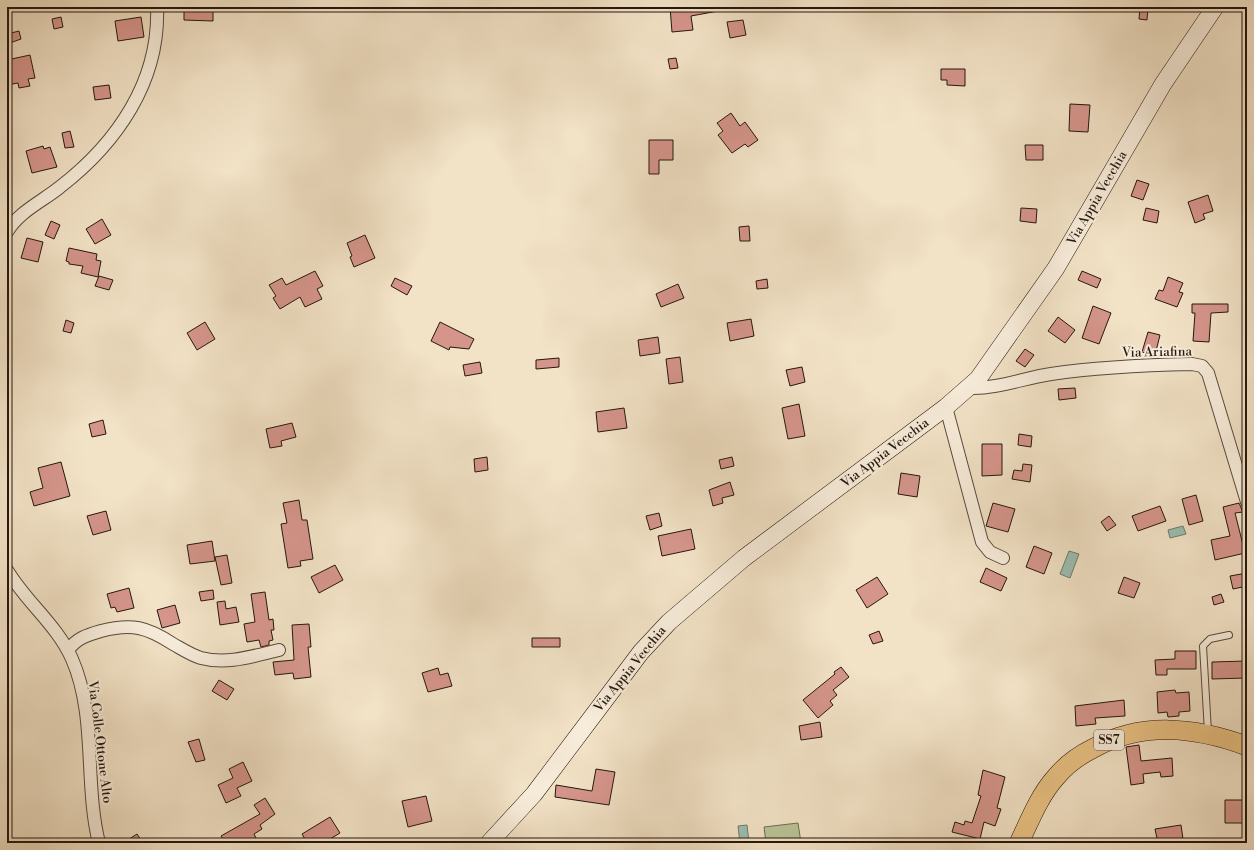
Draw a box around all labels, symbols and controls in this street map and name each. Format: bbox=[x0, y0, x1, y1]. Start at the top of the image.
street label: Via Appia Vecchia bbox=[1063, 148, 1131, 249]
street label: Via Ariafina bbox=[1121, 343, 1193, 361]
street label: Via Appia Vecchia bbox=[837, 414, 932, 492]
street label: Via Appia Vecchia bbox=[590, 622, 670, 716]
street label: Via Colle Ottone Alto bbox=[84, 679, 115, 804]
road number: SS7 bbox=[1094, 730, 1124, 750]

